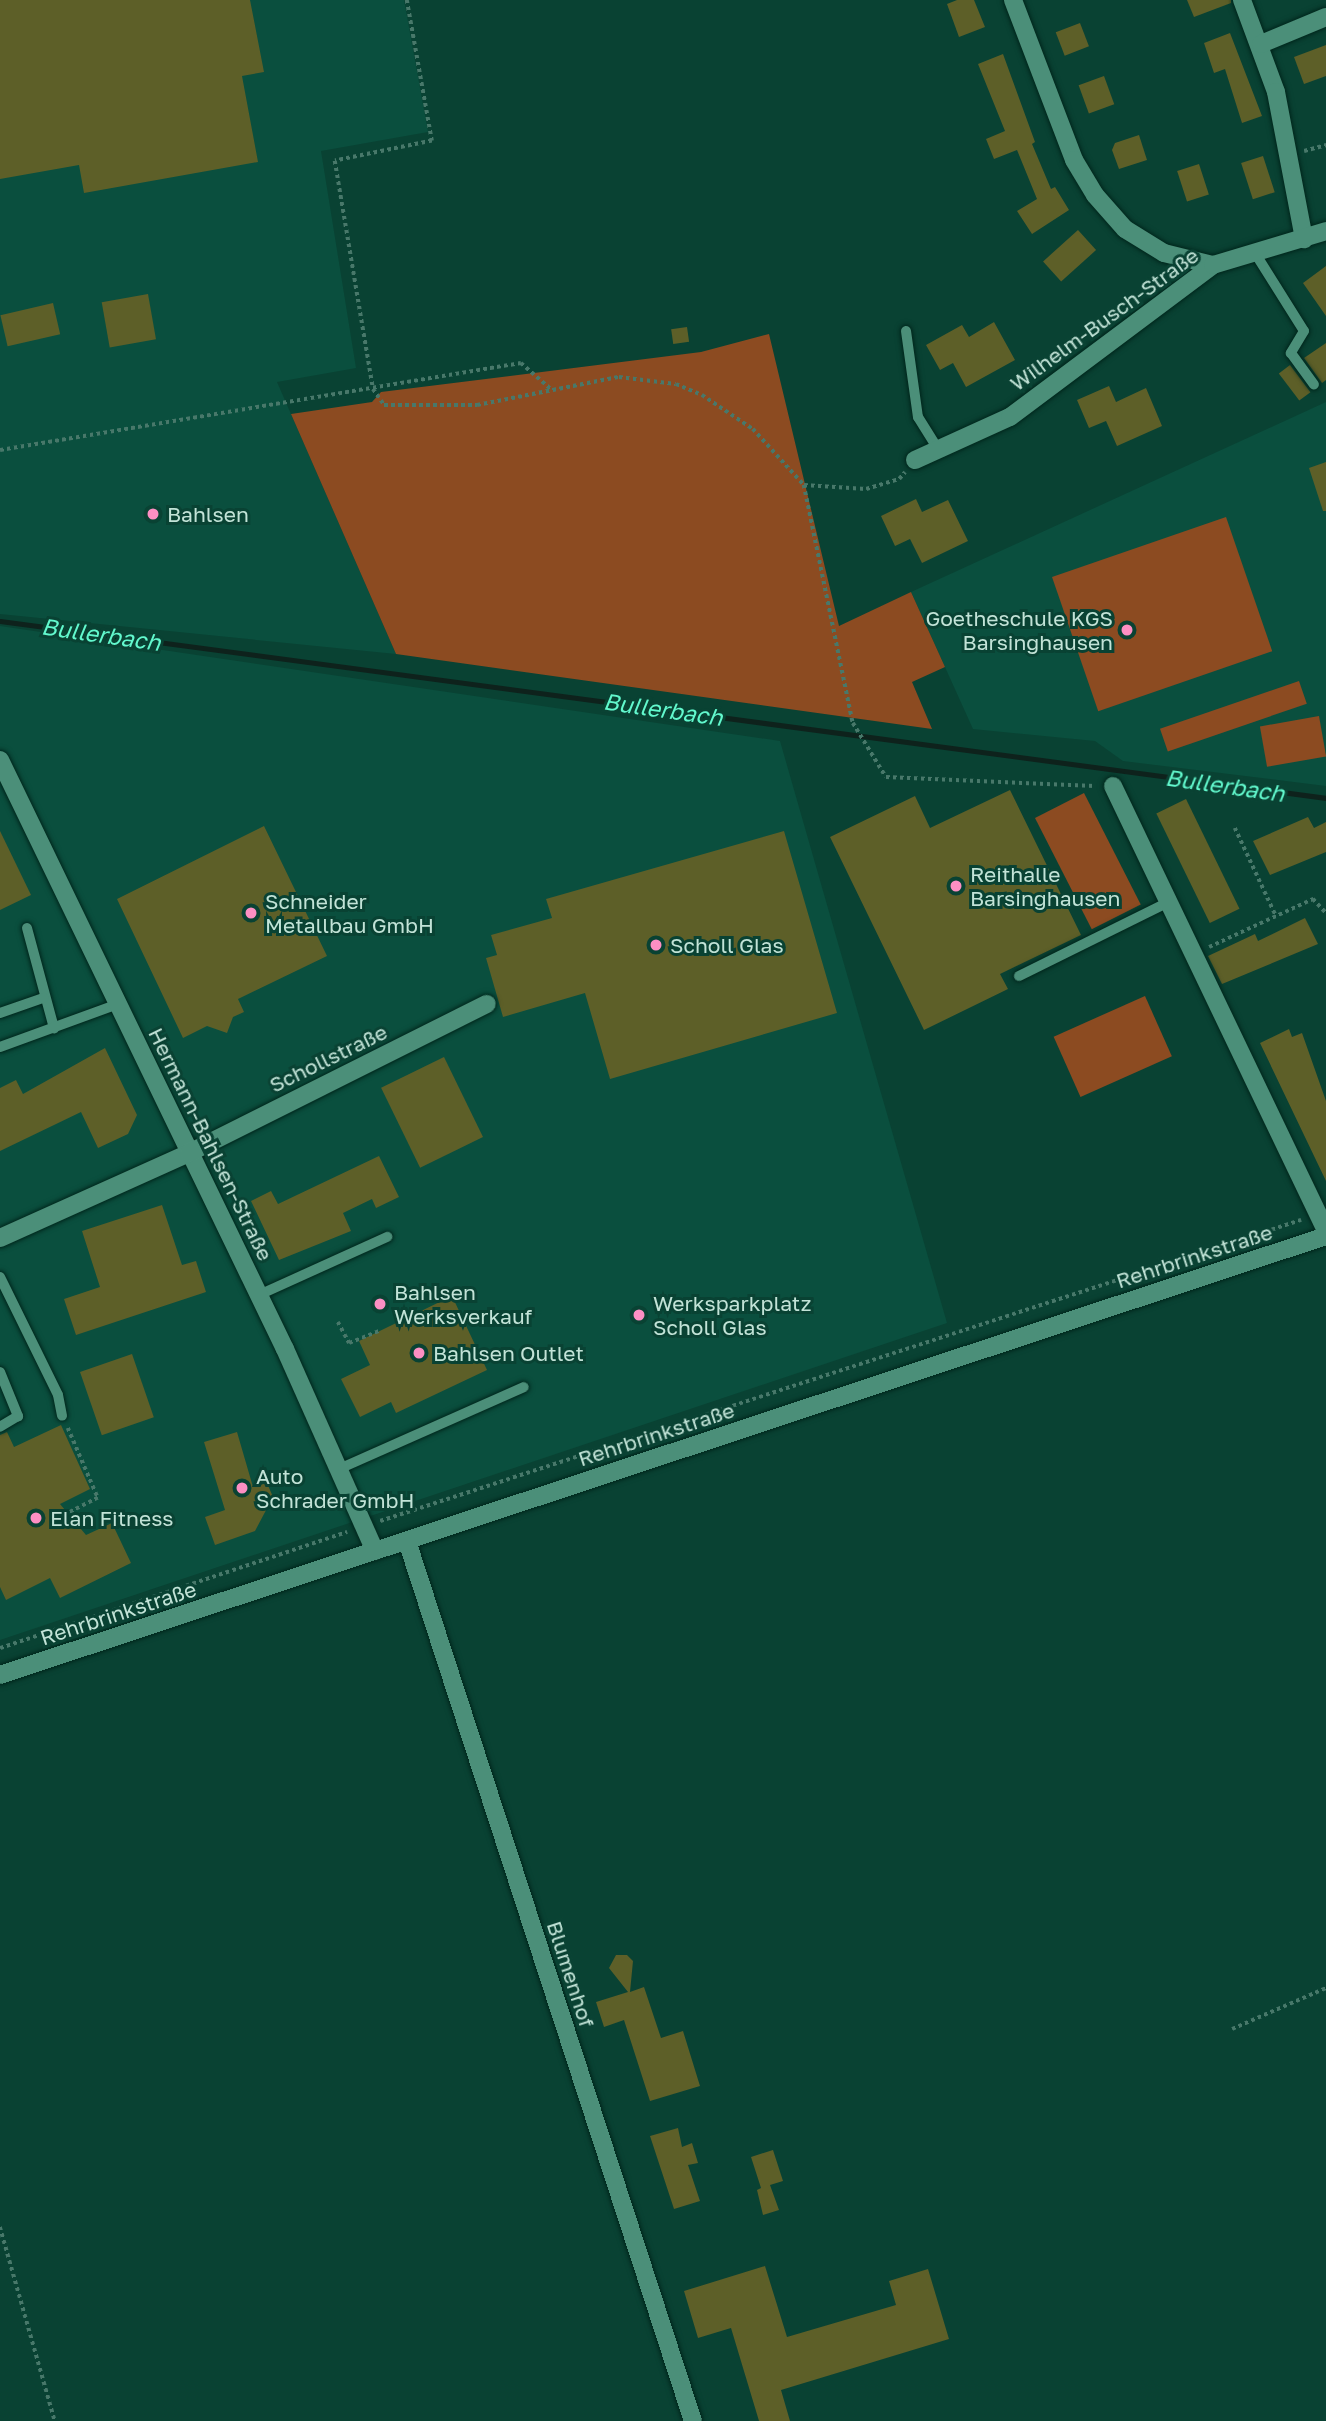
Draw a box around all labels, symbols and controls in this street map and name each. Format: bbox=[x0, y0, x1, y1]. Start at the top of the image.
street label: Wilhelm-Busch-Straße bbox=[1005, 242, 1203, 396]
place label: Bahlsen bbox=[167, 501, 249, 527]
marker: Bahlsen bbox=[145, 506, 161, 522]
place label: Goetheschule KGS Barsinghausen bbox=[925, 605, 1113, 655]
water label: Bullerbach bbox=[40, 612, 162, 656]
marker: Goetheschule KGS Barsinghausen bbox=[1119, 622, 1135, 638]
water label: Bullerbach bbox=[602, 687, 724, 731]
water label: Bullerbach bbox=[1164, 763, 1286, 807]
place label: Reithalle Barsinghausen bbox=[970, 861, 1120, 911]
marker: Reithalle Barsinghausen bbox=[948, 878, 964, 894]
place label: Schneider Metallbau GmbH bbox=[265, 888, 434, 938]
marker: Schneider Metallbau GmbH bbox=[243, 905, 259, 921]
place label: Scholl Glas bbox=[670, 932, 784, 958]
marker: Scholl Glas bbox=[648, 937, 664, 953]
street label: Schollstraße bbox=[265, 1019, 391, 1097]
street label: Hermann-Bahlsen-Straße bbox=[144, 1023, 278, 1265]
street label: Rehrbrinkstraße bbox=[1113, 1219, 1275, 1293]
place label: Bahlsen Werksverkauf bbox=[394, 1279, 532, 1329]
place label: Werksparkplatz Scholl Glas bbox=[653, 1290, 811, 1340]
marker: Bahlsen Werksverkauf bbox=[372, 1296, 388, 1312]
marker: Werksparkplatz Scholl Glas bbox=[631, 1307, 647, 1323]
place label: Bahlsen Outlet bbox=[433, 1340, 584, 1366]
marker: Bahlsen Outlet bbox=[411, 1345, 427, 1361]
street label: Rehrbrinkstraße bbox=[575, 1397, 737, 1471]
place label: Auto Schrader GmbH bbox=[256, 1463, 414, 1513]
marker: Auto Schrader GmbH bbox=[234, 1480, 250, 1496]
place label: Elan Fitness bbox=[50, 1505, 173, 1531]
marker: Elan Fitness bbox=[28, 1510, 44, 1526]
street label: Rehrbrinkstraße bbox=[37, 1576, 199, 1650]
street label: Blumenhof bbox=[542, 1918, 600, 2030]

